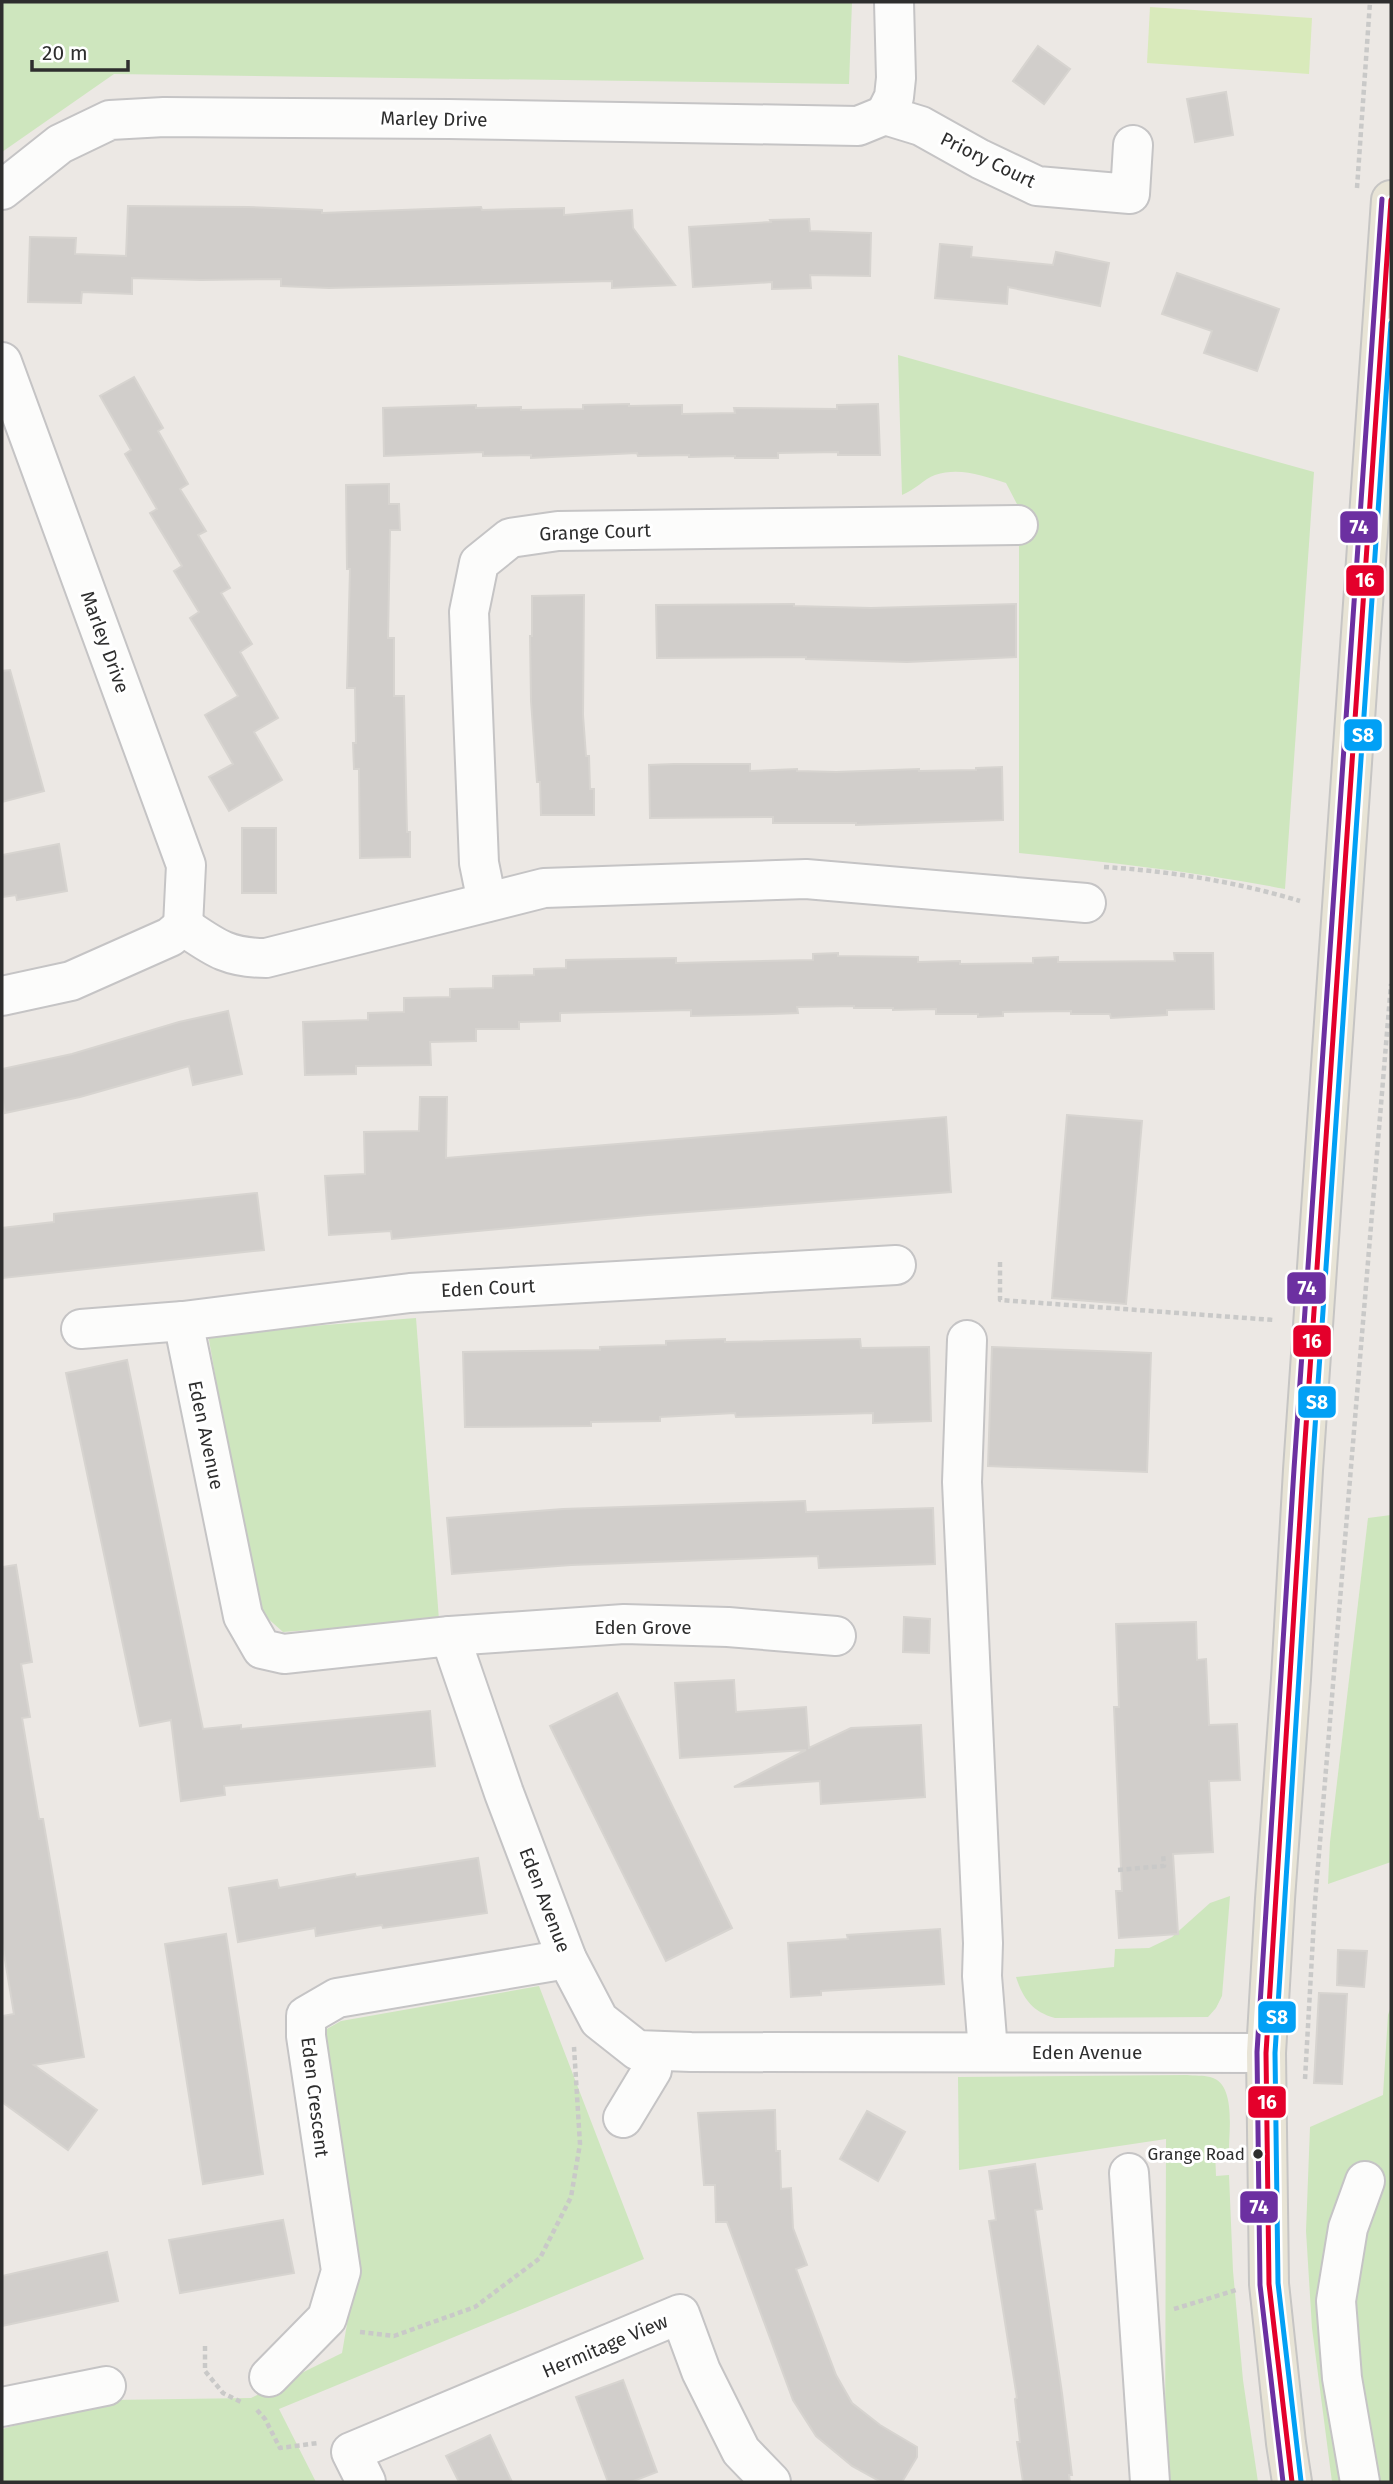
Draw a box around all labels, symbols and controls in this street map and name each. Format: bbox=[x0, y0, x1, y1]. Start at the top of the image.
scale bar bbox=[32, 28, 128, 72]
text: 20 m bbox=[42, 40, 88, 66]
street label: Marley Drive bbox=[380, 107, 488, 131]
street label: Priory Court bbox=[937, 127, 1039, 193]
line badge: 74 bbox=[1339, 510, 1379, 544]
text: 74 bbox=[1350, 516, 1369, 539]
street label: Grange Court bbox=[539, 519, 651, 545]
line badge: 16 bbox=[1345, 564, 1385, 597]
text: 16 bbox=[1355, 569, 1375, 592]
street label: Marley Drive bbox=[76, 588, 134, 696]
line badge: S8 bbox=[1343, 718, 1383, 752]
text: S8 bbox=[1352, 724, 1374, 747]
line badge: 74 bbox=[1286, 1271, 1327, 1305]
street label: Eden Court bbox=[440, 1274, 536, 1302]
text: 74 bbox=[1298, 1277, 1317, 1300]
line badge: 16 bbox=[1292, 1324, 1332, 1358]
text: 16 bbox=[1302, 1330, 1322, 1353]
street label: Eden Avenue bbox=[183, 1378, 229, 1492]
line badge: S8 bbox=[1297, 1385, 1337, 1419]
text: S8 bbox=[1306, 1391, 1328, 1414]
street label: Eden Grove bbox=[594, 1616, 692, 1639]
street label: Eden Avenue bbox=[514, 1844, 576, 1956]
line badge: S8 bbox=[1257, 2000, 1297, 2034]
text: S8 bbox=[1266, 2006, 1288, 2029]
street label: Eden Crescent bbox=[296, 2036, 334, 2159]
street label: Eden Avenue bbox=[1032, 2041, 1142, 2064]
line badge: 16 bbox=[1247, 2085, 1287, 2119]
text: 16 bbox=[1257, 2091, 1277, 2114]
place label: Grange Road bbox=[1148, 2144, 1245, 2165]
marker: Grange Road bbox=[1251, 2147, 1265, 2161]
line badge: 74 bbox=[1239, 2190, 1279, 2224]
text: 74 bbox=[1250, 2196, 1269, 2219]
street label: Hermitage View bbox=[539, 2309, 672, 2383]

